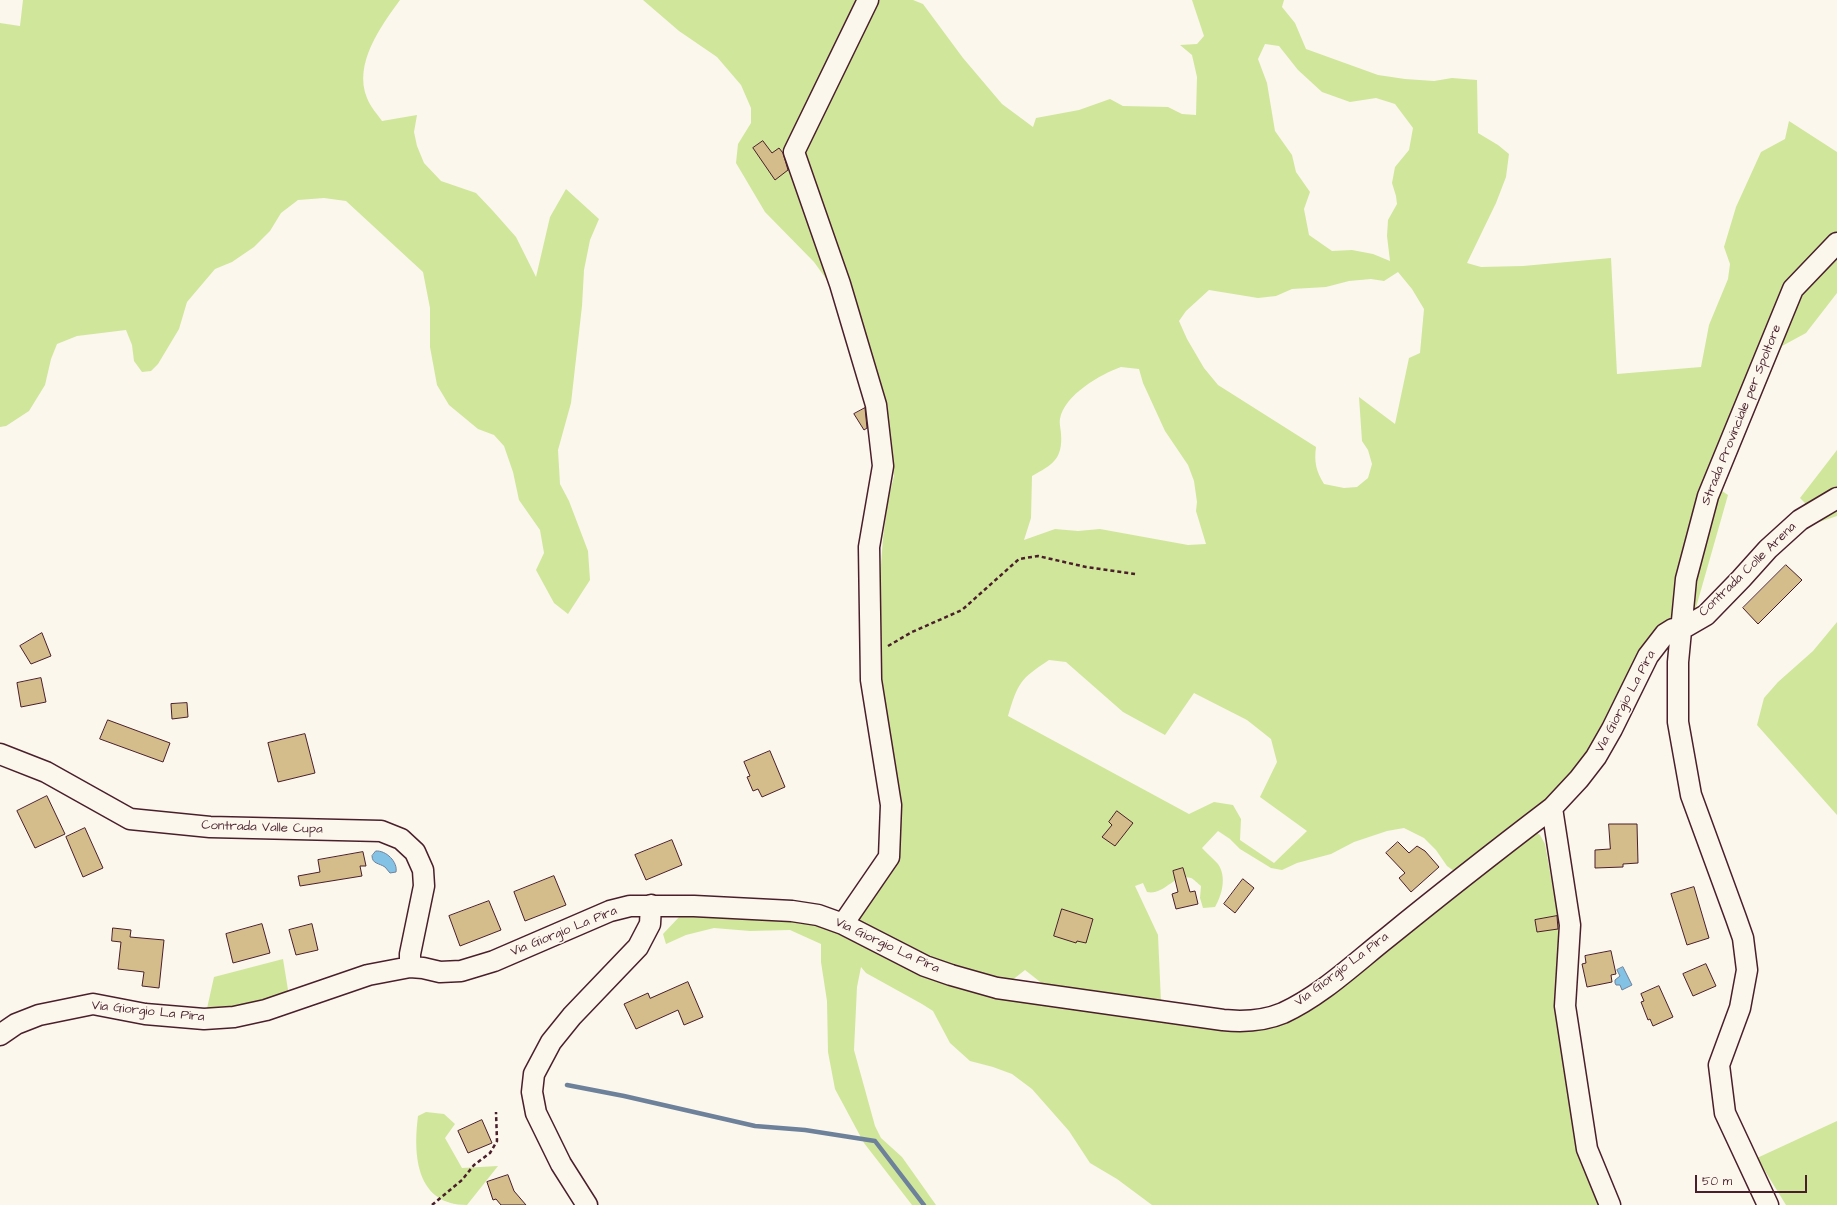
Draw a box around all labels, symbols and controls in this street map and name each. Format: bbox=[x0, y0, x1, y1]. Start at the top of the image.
street label: Strada Provinciale per Spoltore bbox=[1699, 322, 1785, 508]
street label: Contrada Colle Arena bbox=[1696, 520, 1800, 620]
street label: Via Giorgio La Pira bbox=[1592, 648, 1660, 756]
street label: Contrada Valle Cupa bbox=[201, 818, 323, 838]
street label: Via Giorgio La Pira bbox=[508, 904, 620, 960]
street label: Via Giorgio La Pira bbox=[832, 915, 942, 977]
street label: Via Giorgio La Pira bbox=[1292, 930, 1392, 1010]
street label: Via Giorgio La Pira bbox=[91, 998, 205, 1026]
scale bar bbox=[1697, 1167, 1809, 1193]
text: 50 m bbox=[1702, 1173, 1732, 1190]

